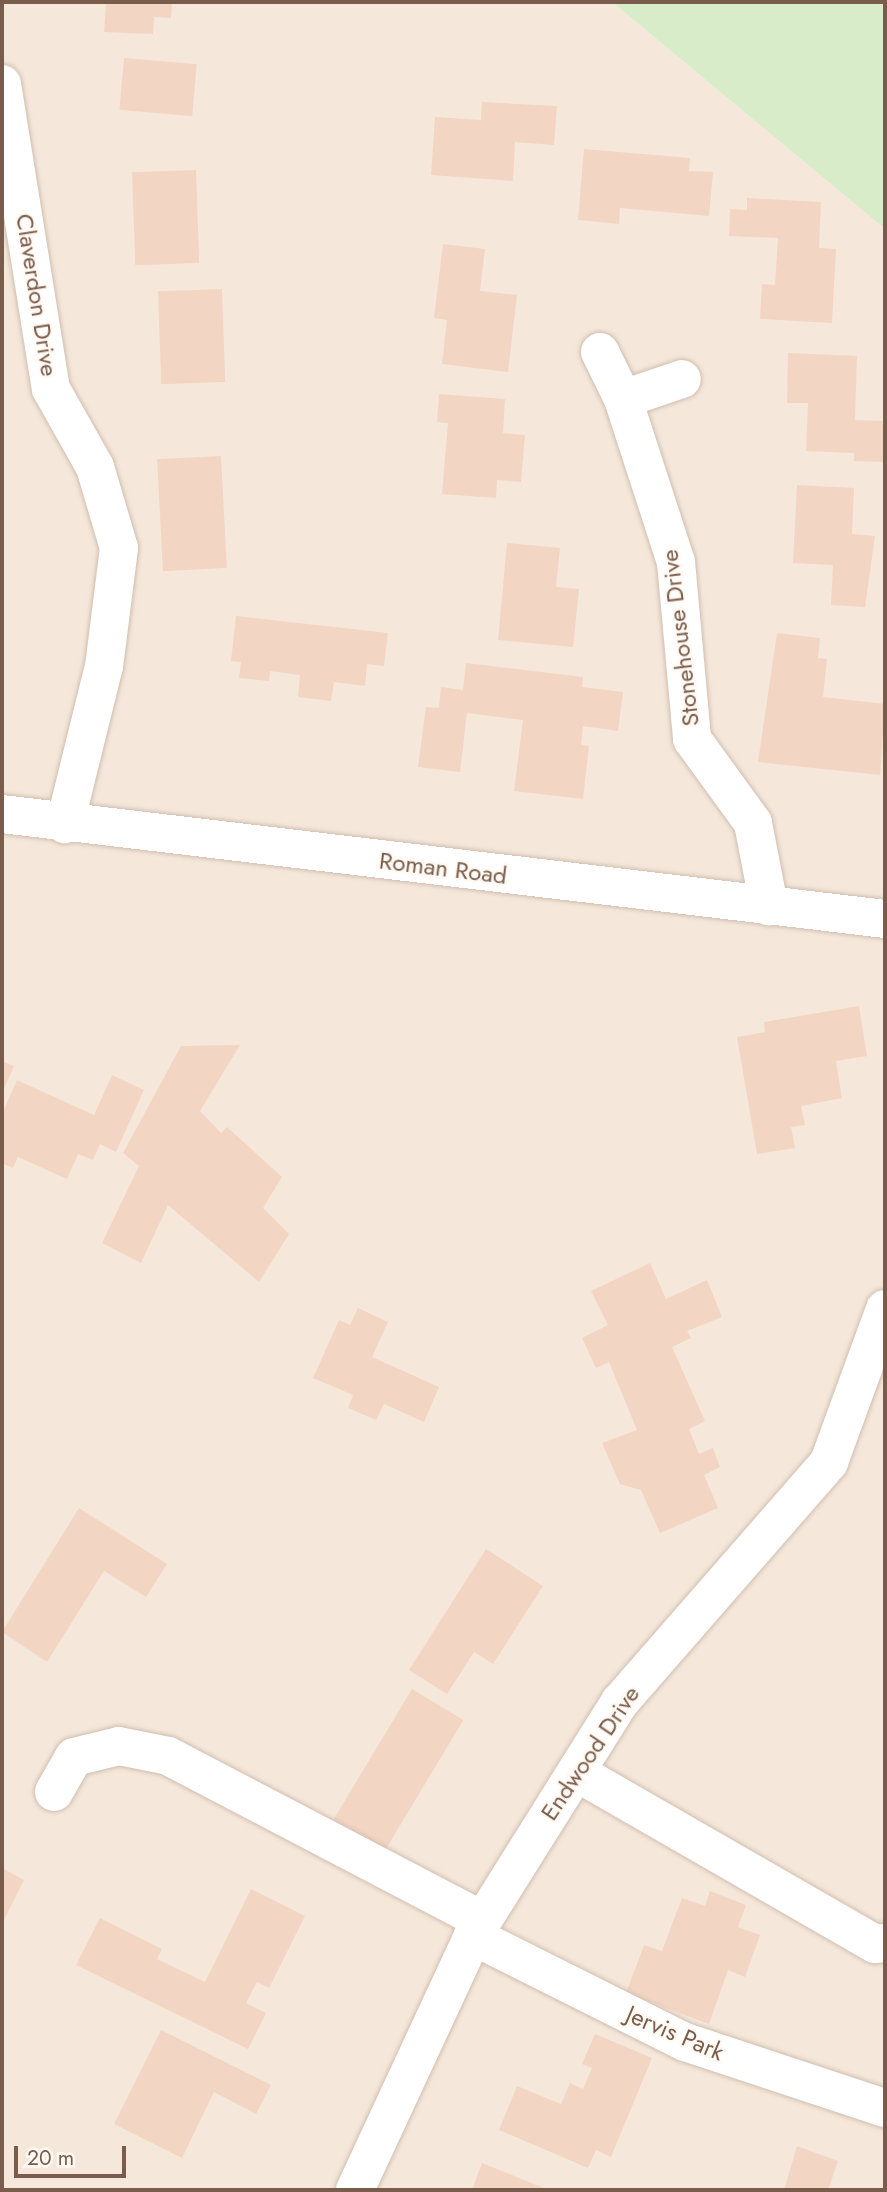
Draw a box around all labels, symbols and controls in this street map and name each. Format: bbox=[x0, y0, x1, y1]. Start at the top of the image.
street label: Claverdon Drive bbox=[10, 212, 64, 378]
street label: Stonehouse Drive bbox=[655, 548, 705, 728]
street label: Roman Road bbox=[378, 846, 508, 890]
street label: Endwood Drive bbox=[534, 1680, 646, 1826]
street label: Jervis Park bbox=[622, 2000, 728, 2066]
scale bar bbox=[18, 2132, 130, 2176]
text: 20 m bbox=[27, 2143, 74, 2173]

